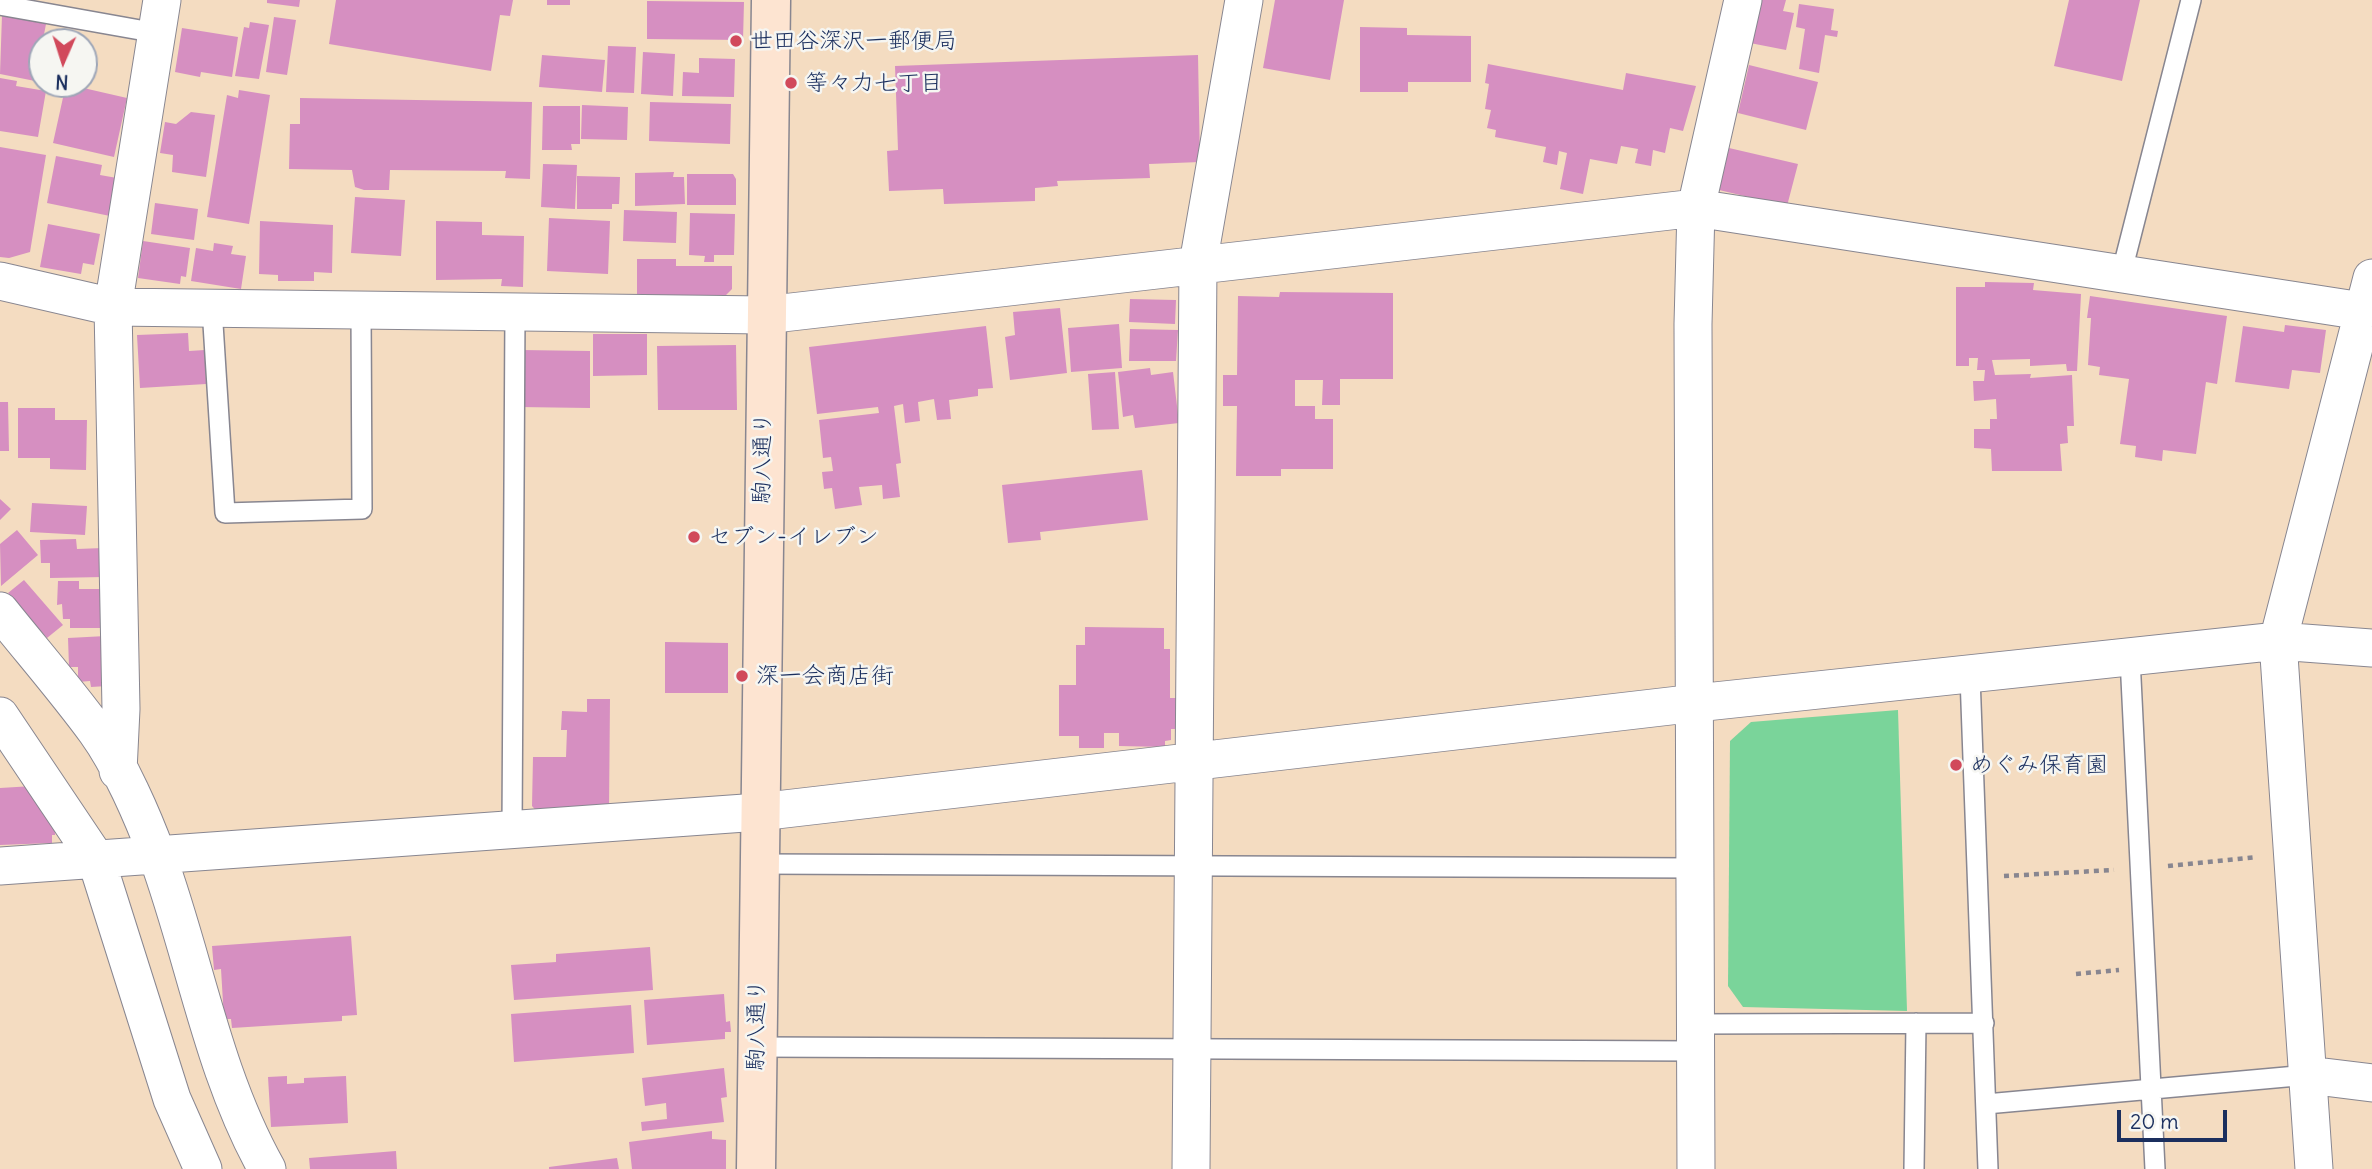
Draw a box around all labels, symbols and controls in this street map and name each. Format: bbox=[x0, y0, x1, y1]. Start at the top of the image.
place label: 世田谷深沢一郵便局 bbox=[750, 27, 957, 55]
north arrow bbox=[28, 28, 98, 98]
marker: 世田谷深沢一郵便局 bbox=[728, 33, 744, 49]
place label: 等々力七丁目 bbox=[805, 69, 943, 97]
text: N bbox=[55, 70, 69, 94]
marker: 等々力七丁目 bbox=[783, 75, 799, 91]
street label: 駒八通り bbox=[748, 412, 778, 504]
place label: セブン-イレブン bbox=[708, 523, 879, 551]
marker: セブン-イレブン bbox=[686, 529, 702, 545]
place label: 深一会商店街 bbox=[756, 662, 894, 690]
marker: 深一会商店街 bbox=[734, 668, 750, 684]
place label: めぐみ保育園 bbox=[1970, 751, 2108, 779]
marker: めぐみ保育園 bbox=[1948, 757, 1964, 773]
street label: 駒八通り bbox=[742, 979, 772, 1071]
scale bar bbox=[2120, 1096, 2230, 1140]
text: 20 m bbox=[2130, 1108, 2179, 1135]

